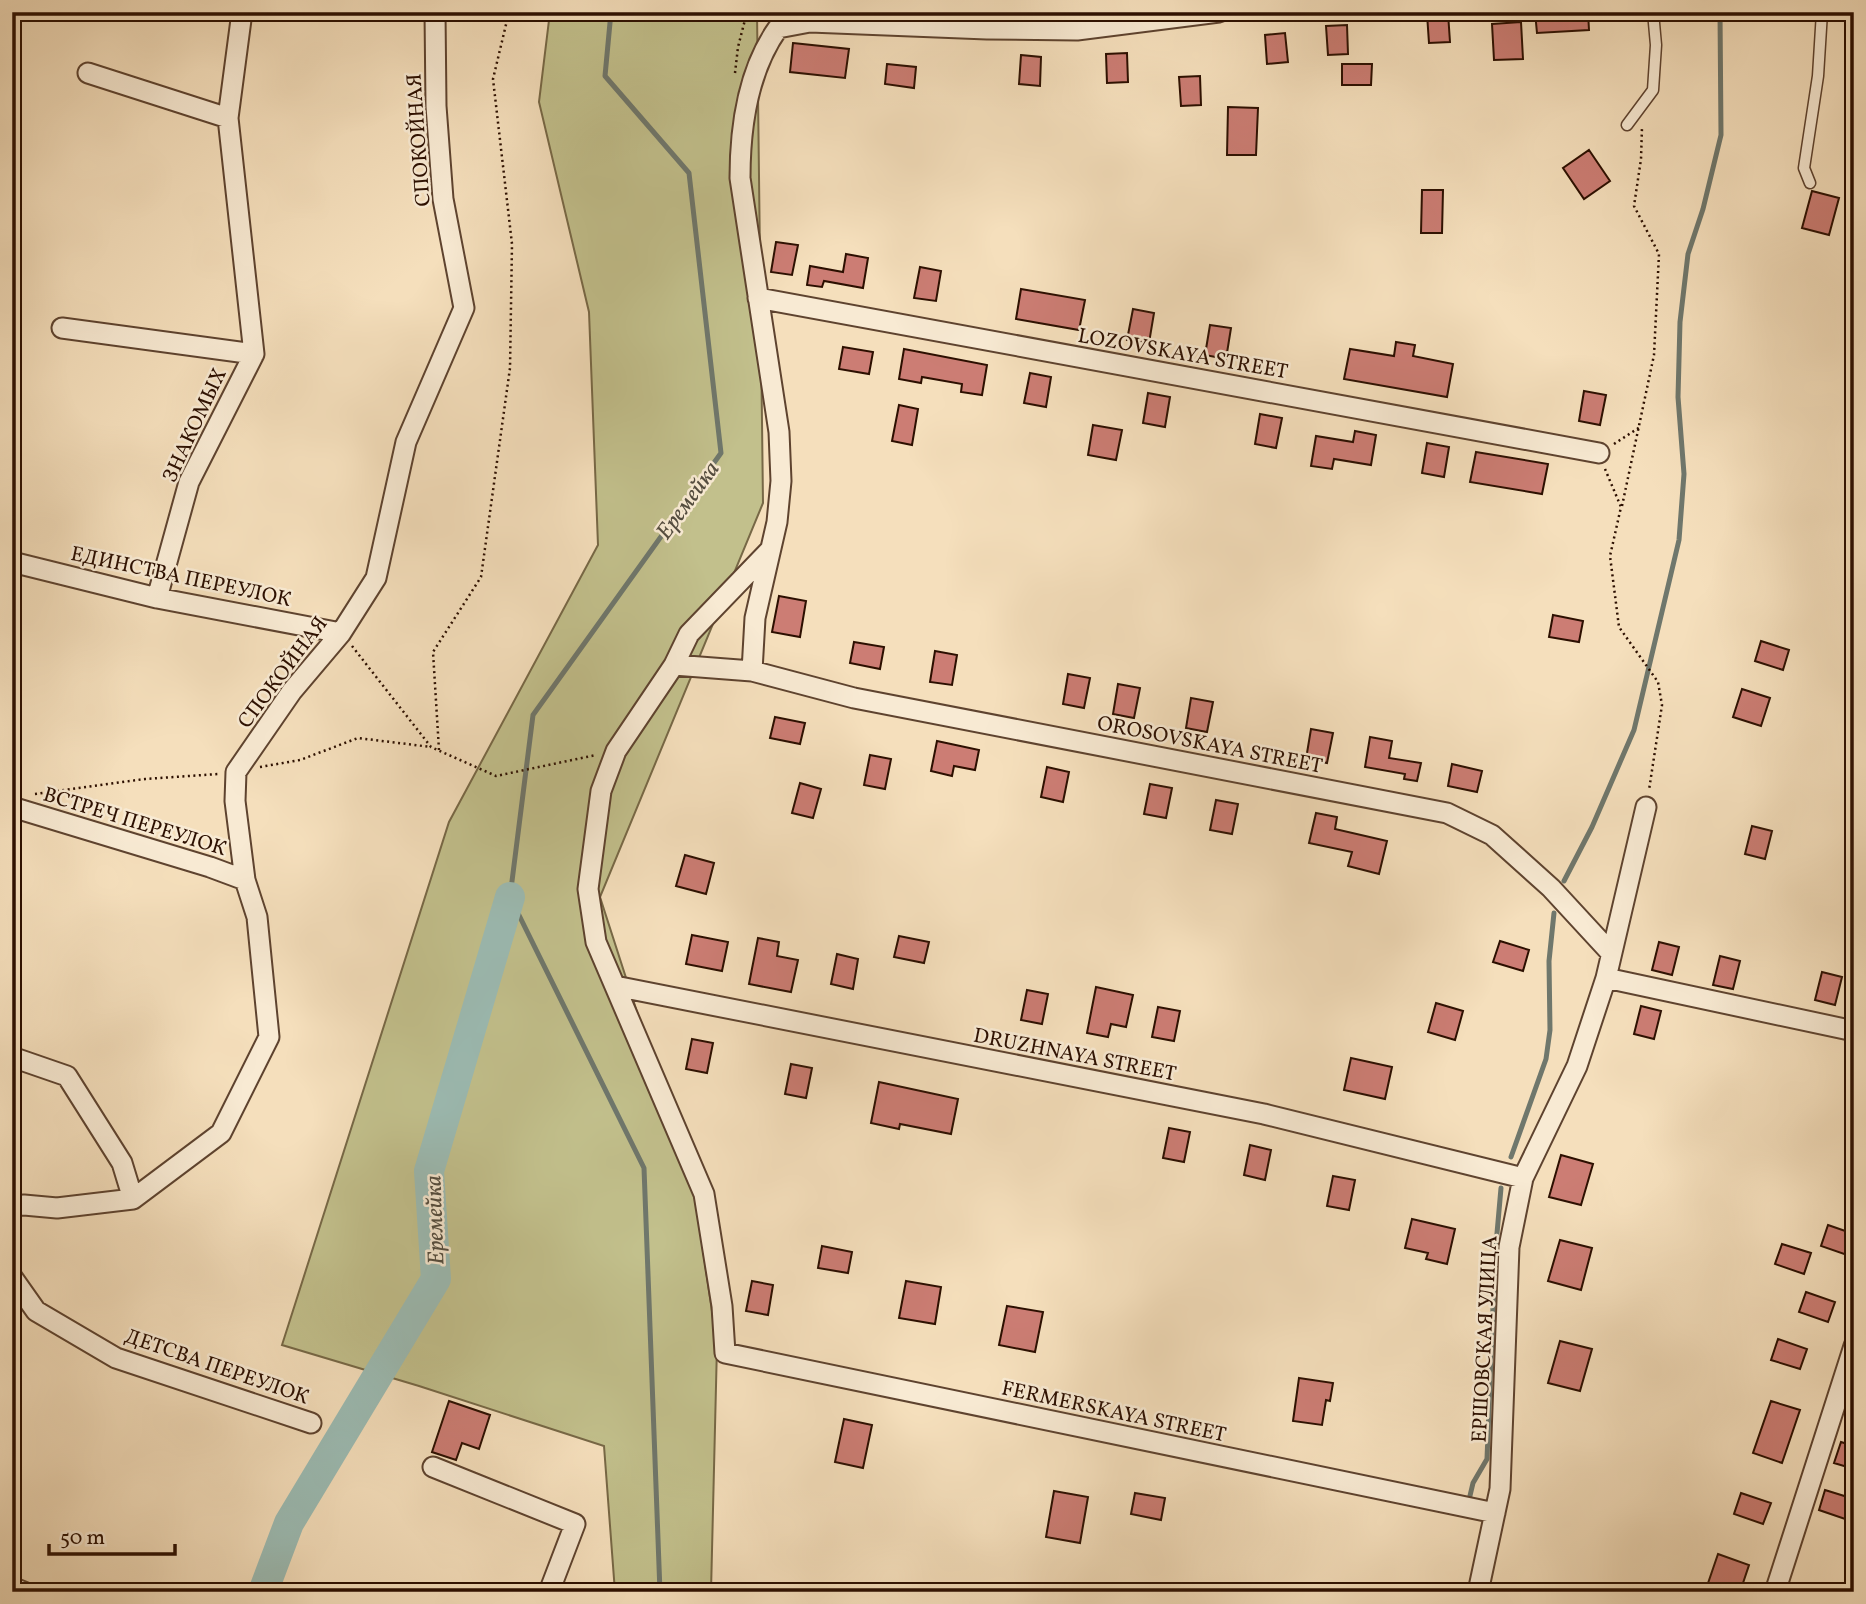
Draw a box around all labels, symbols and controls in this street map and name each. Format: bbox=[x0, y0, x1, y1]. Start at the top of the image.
street label: СПОКОЙНАЯ bbox=[400, 72, 439, 208]
street label: LOZOVSKAYA STREET bbox=[1075, 322, 1290, 387]
street label: ЗНАКОМЫХ bbox=[156, 364, 234, 487]
water label: Еремейка bbox=[649, 455, 728, 547]
street label: ЕДИНСТВА ПЕРЕУЛОК bbox=[68, 540, 293, 615]
street label: СПОКОЙНАЯ bbox=[231, 611, 335, 735]
street label: OROSOVSKAYA STREET bbox=[1095, 709, 1325, 782]
street label: ВСТРЕЧ ПЕРЕУЛОК bbox=[39, 781, 230, 864]
street label: DRUZHNAYA STREET bbox=[971, 1022, 1179, 1089]
water label: Еремейка bbox=[418, 1174, 454, 1265]
street label: ЕРШОВСКАЯ УЛИЦА bbox=[1466, 1234, 1505, 1443]
street label: ДЕТСВА ПЕРЕУЛОК bbox=[121, 1322, 312, 1413]
street label: FERMERSKAYA STREET bbox=[999, 1374, 1229, 1450]
scale bar bbox=[49, 1513, 175, 1557]
text: 50 m bbox=[60, 1524, 105, 1553]

